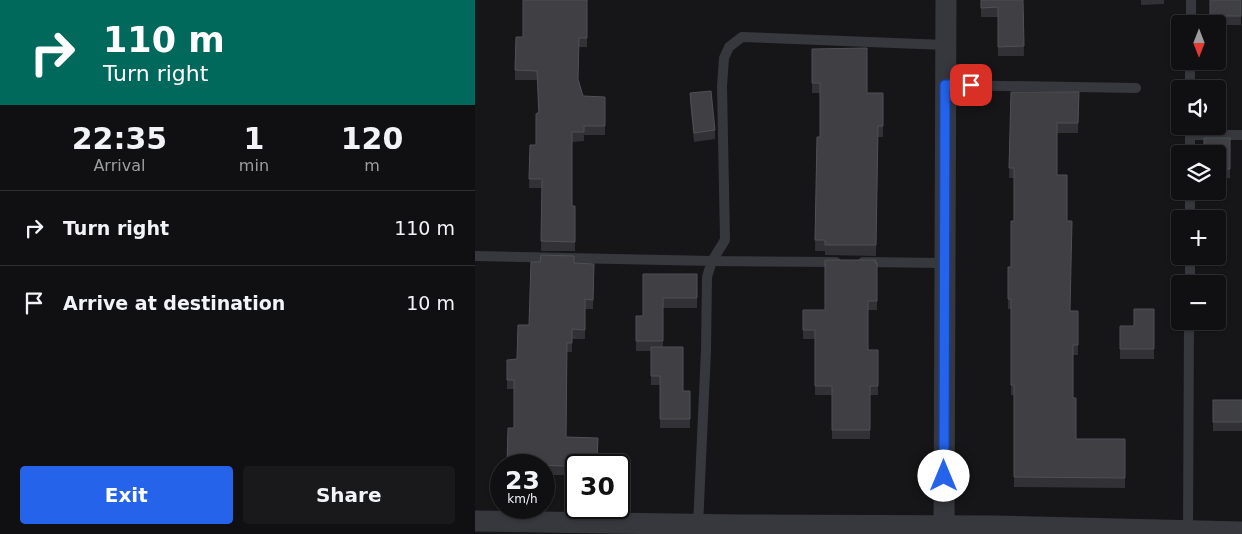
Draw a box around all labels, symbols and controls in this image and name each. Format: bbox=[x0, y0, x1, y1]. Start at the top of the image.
north arrow bbox=[1171, 15, 1226, 70]
map controls bbox=[1171, 15, 1226, 330]
icon: right bbox=[20, 20, 85, 85]
text: 110 m bbox=[103, 20, 225, 60]
text: Turn right bbox=[103, 61, 208, 86]
pin bbox=[950, 64, 992, 106]
icon: arrive bbox=[957, 71, 985, 99]
button: sound bbox=[1171, 80, 1226, 135]
text: 22:35 bbox=[72, 121, 167, 156]
text: 1 bbox=[243, 121, 264, 156]
text: 120 bbox=[341, 121, 403, 156]
button: layers bbox=[1171, 145, 1226, 200]
text: Arrival bbox=[93, 156, 145, 175]
text: min bbox=[239, 156, 269, 175]
text: m bbox=[364, 156, 380, 175]
button: + bbox=[1171, 210, 1226, 265]
icon: right bbox=[20, 214, 48, 242]
text: Turn right bbox=[63, 217, 169, 239]
text: 110 m bbox=[394, 217, 455, 239]
button: − bbox=[1171, 275, 1226, 330]
icon: arrive bbox=[20, 289, 48, 317]
text: Arrive at destination bbox=[63, 292, 285, 314]
text: 10 m bbox=[406, 292, 455, 314]
position arrow bbox=[917, 449, 969, 501]
speed limit sign: 30 bbox=[565, 454, 630, 519]
button: Exit bbox=[20, 466, 233, 524]
button: Share bbox=[243, 466, 455, 524]
text: 23 bbox=[505, 466, 540, 495]
text: km/h bbox=[507, 492, 538, 506]

